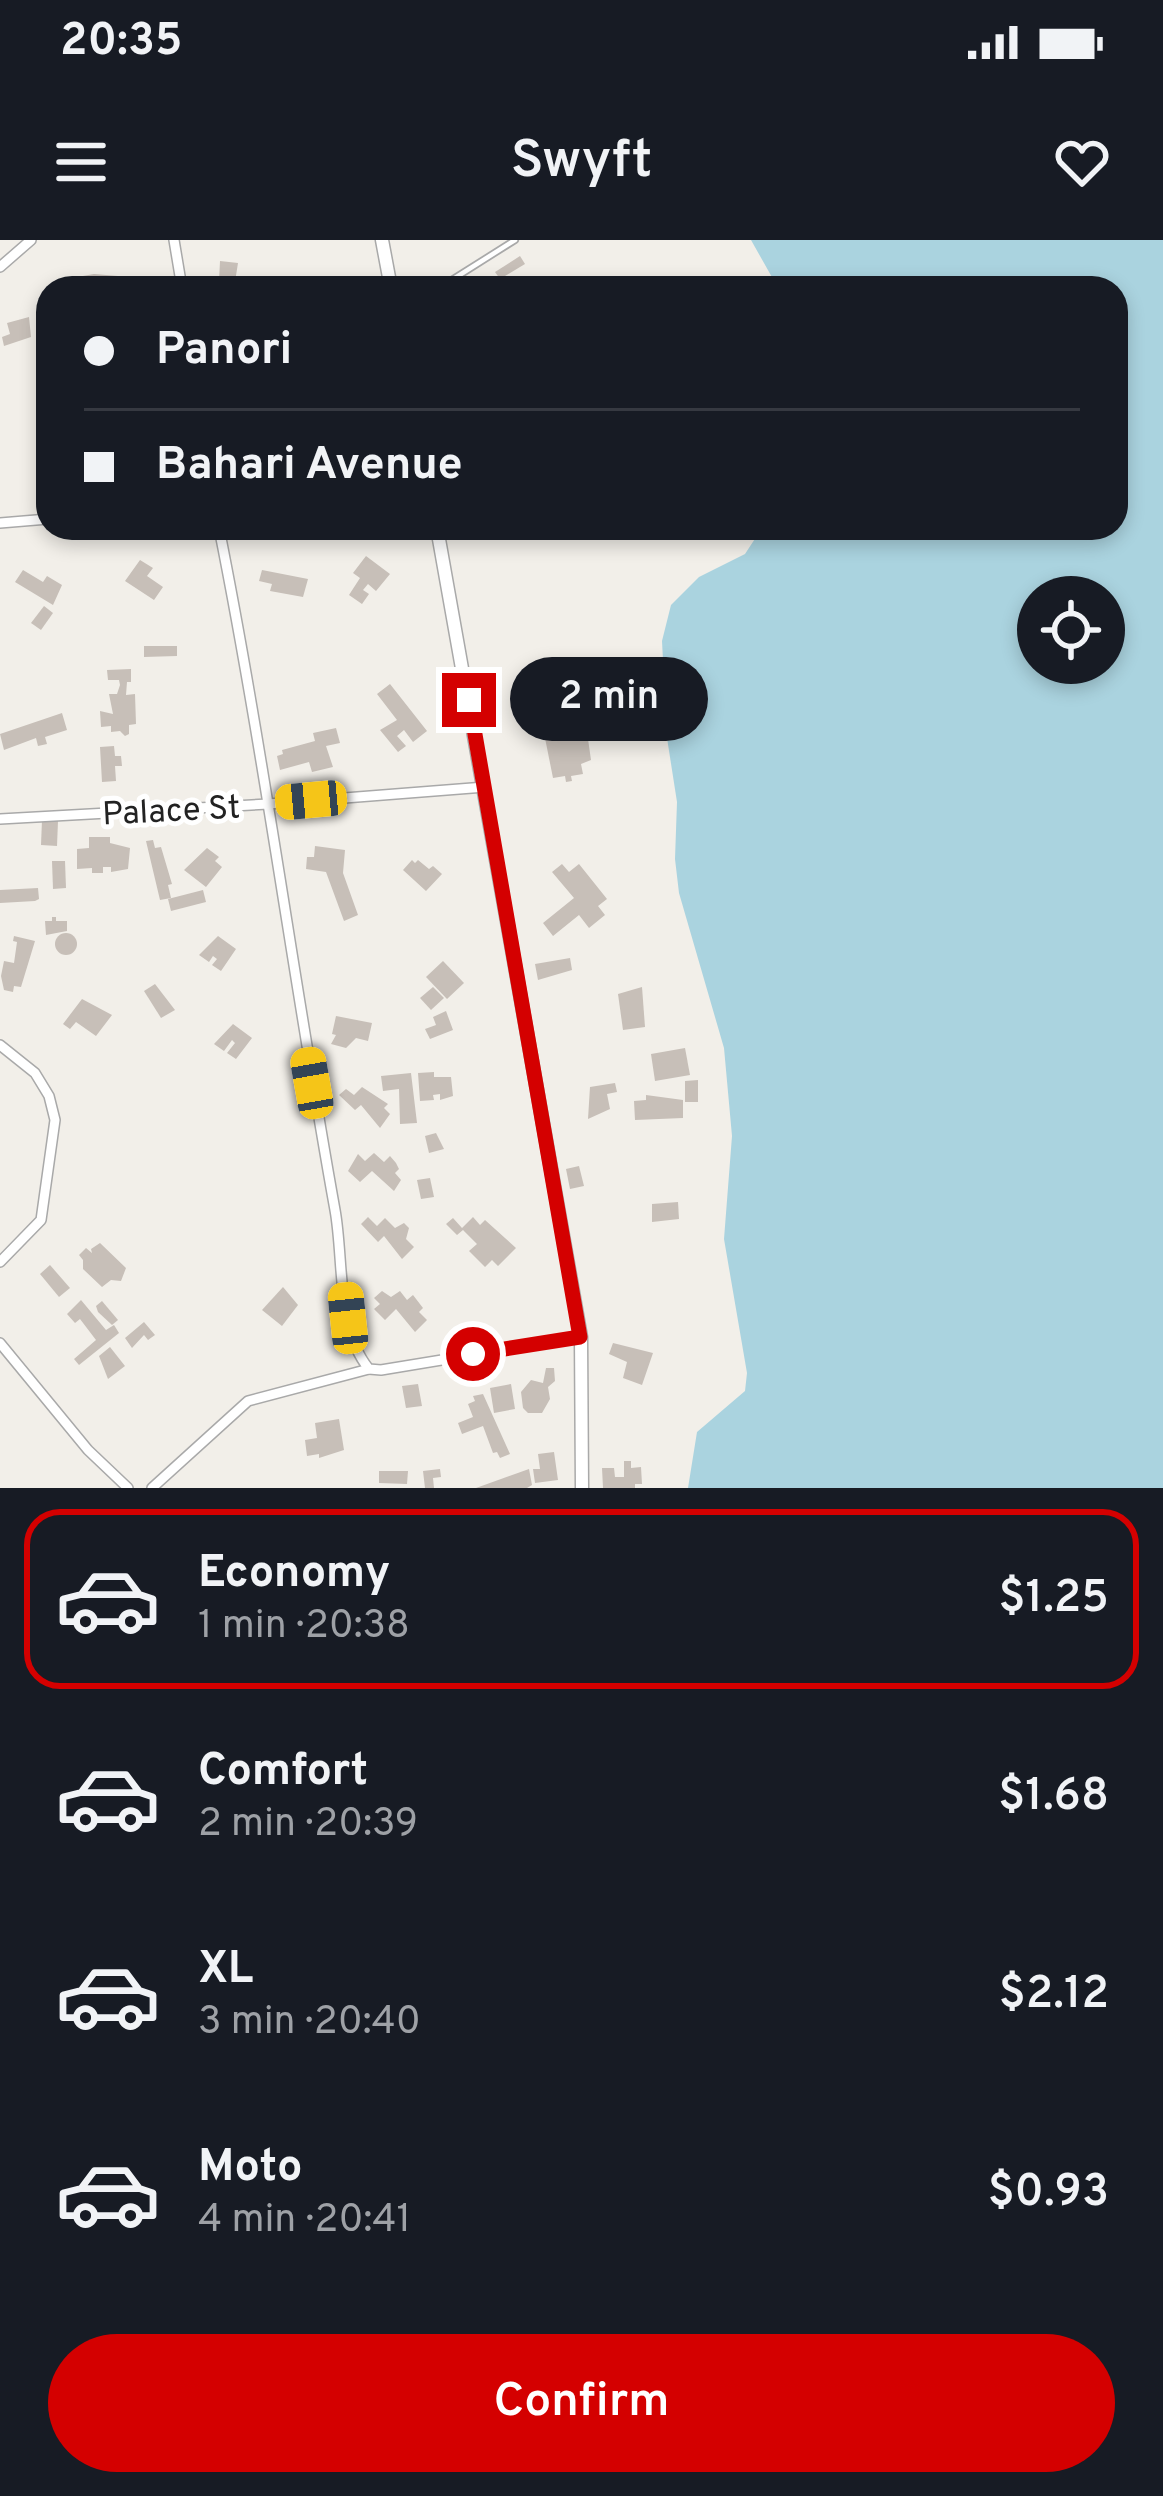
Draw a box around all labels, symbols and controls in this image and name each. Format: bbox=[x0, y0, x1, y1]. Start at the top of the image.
text: 20:35 bbox=[60, 14, 183, 71]
text: Swyft bbox=[511, 128, 652, 197]
icon: menu bbox=[48, 129, 114, 195]
icon: heart bbox=[1049, 129, 1115, 195]
text: Panori bbox=[156, 323, 292, 380]
text: Bahari Avenue bbox=[156, 438, 463, 495]
map controls bbox=[1017, 576, 1125, 684]
button: locate bbox=[1017, 576, 1125, 684]
callout: 2 min bbox=[511, 658, 709, 742]
route end bbox=[442, 673, 496, 727]
text: 2 min bbox=[559, 674, 659, 723]
car bbox=[274, 779, 348, 821]
street label: Palace St bbox=[101, 788, 241, 838]
car bbox=[288, 1044, 336, 1122]
car bbox=[326, 1280, 370, 1356]
route start bbox=[446, 1327, 500, 1381]
icon: car bbox=[54, 1545, 162, 1653]
text: Economy bbox=[198, 1546, 390, 1603]
text: $1.25 bbox=[999, 1571, 1109, 1628]
text: 1 min · 20:38 bbox=[198, 1603, 410, 1652]
icon: car bbox=[54, 1743, 162, 1851]
text: Comfort bbox=[198, 1744, 368, 1801]
text: $1.68 bbox=[998, 1769, 1109, 1826]
text: 2 min · 20:39 bbox=[198, 1801, 418, 1850]
icon: car bbox=[54, 1941, 162, 2049]
text: XL bbox=[198, 1942, 253, 1999]
text: $2.12 bbox=[999, 1967, 1109, 2024]
text: 3 min · 20:40 bbox=[198, 1999, 421, 2048]
icon: car bbox=[54, 2139, 162, 2247]
text: Moto bbox=[198, 2140, 302, 2197]
text: $0.93 bbox=[988, 2165, 1109, 2222]
text: 4 min · 20:41 bbox=[198, 2197, 411, 2246]
button: Confirm bbox=[48, 2334, 1115, 2472]

